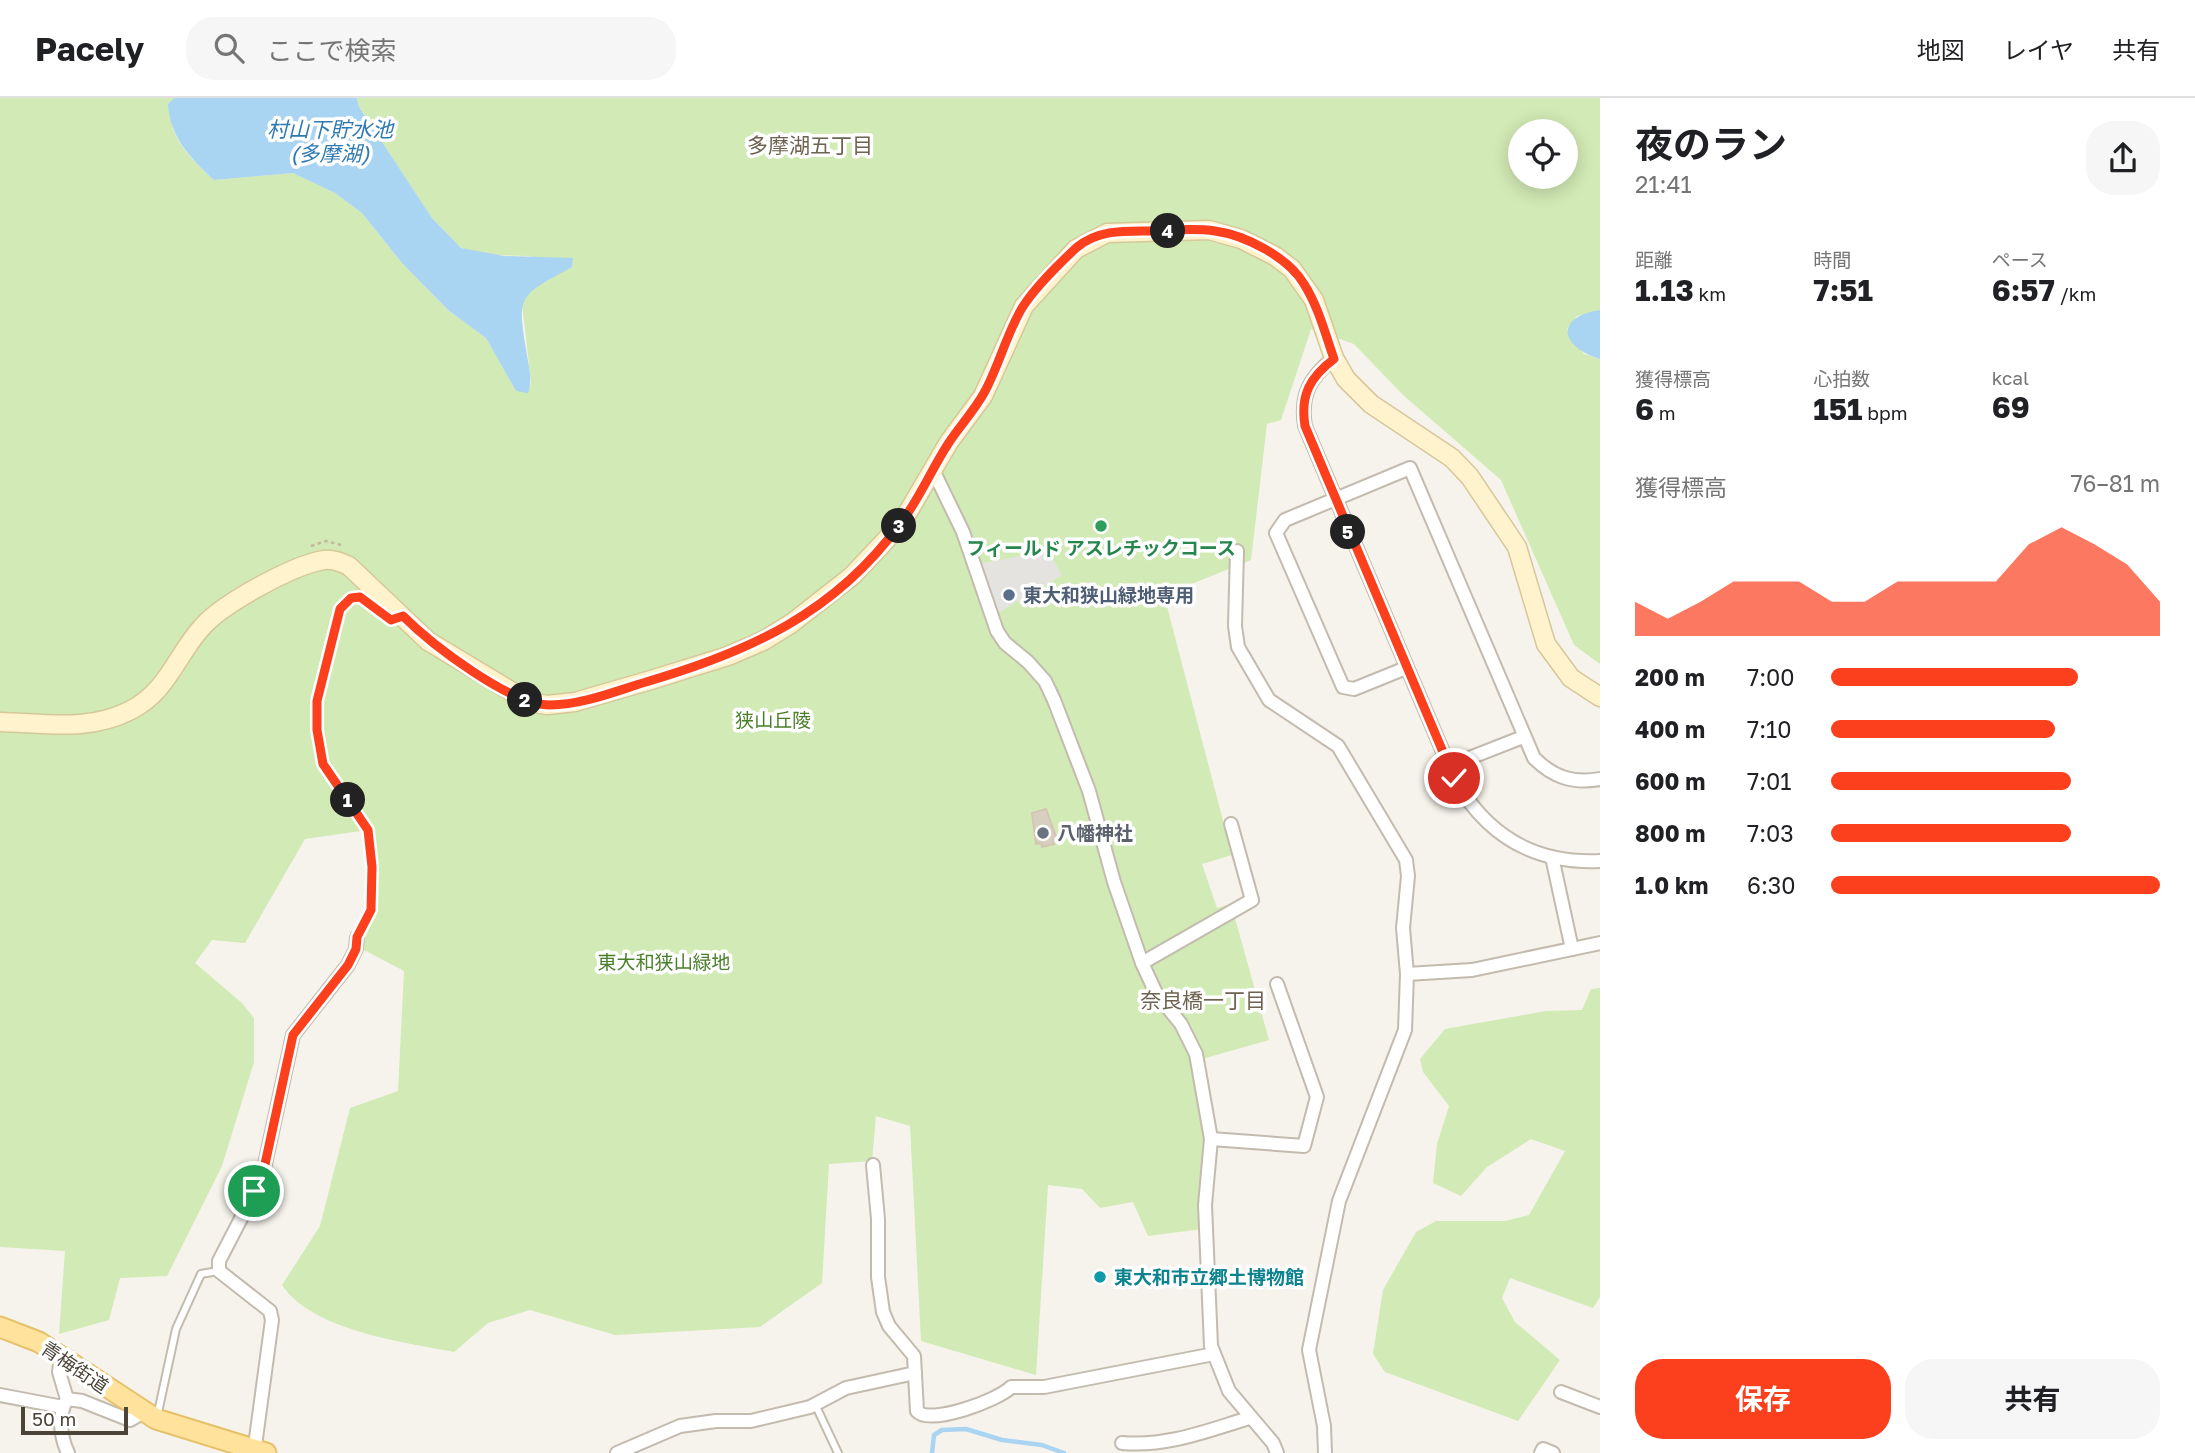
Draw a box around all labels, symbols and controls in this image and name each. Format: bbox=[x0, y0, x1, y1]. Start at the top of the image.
search box bbox=[186, 17, 676, 80]
text: Pacely bbox=[35, 29, 144, 68]
icon: search bbox=[210, 29, 248, 67]
text: ここで検索 bbox=[266, 35, 396, 66]
text: 地図 bbox=[1917, 35, 1965, 64]
text: レイヤ bbox=[2003, 35, 2074, 64]
text: 共有 bbox=[2112, 35, 2160, 64]
water label: 村山下貯水池 (多摩湖) bbox=[267, 116, 395, 166]
map controls bbox=[1508, 119, 1578, 189]
button: locate bbox=[1508, 119, 1578, 189]
text: 夜のラン bbox=[1635, 121, 1787, 166]
button: share bbox=[2086, 121, 2160, 195]
district label: 多摩湖五丁目 bbox=[747, 132, 873, 158]
text: 21:41 bbox=[1635, 170, 1692, 198]
pin: 4 bbox=[1150, 214, 1186, 248]
text: 4 bbox=[1162, 219, 1173, 242]
text: 距離 bbox=[1635, 248, 1673, 271]
text: 時間 bbox=[1813, 248, 1851, 271]
text: ペース bbox=[1992, 248, 2048, 271]
text: 1.13 bbox=[1635, 272, 1694, 308]
text: 7:51 bbox=[1813, 272, 1873, 308]
text: 6:57 bbox=[1992, 272, 2055, 308]
text: km bbox=[1694, 282, 1726, 305]
text: /km bbox=[2055, 282, 2096, 305]
text: kcal bbox=[1992, 366, 2029, 389]
text: 獲得標高 bbox=[1635, 367, 1711, 390]
text: 心拍数 bbox=[1813, 367, 1870, 390]
text: 69 bbox=[1992, 389, 2030, 425]
text: 6 bbox=[1635, 391, 1654, 427]
text: 151 bbox=[1813, 391, 1863, 427]
text: m bbox=[1654, 401, 1676, 424]
text: bpm bbox=[1863, 401, 1907, 424]
text: 76–81 m bbox=[2070, 469, 2160, 497]
text: 獲得標高 bbox=[1635, 473, 1727, 501]
pin: 3 bbox=[881, 508, 916, 544]
text: 3 bbox=[893, 514, 904, 537]
pin: 5 bbox=[1330, 514, 1366, 550]
marker: フィールド アスレチックコース bbox=[1093, 518, 1109, 534]
text: 5 bbox=[1342, 520, 1353, 543]
place label: フィールド アスレチックコース bbox=[966, 536, 1236, 559]
place label: 東大和狭山緑地専用 bbox=[1023, 583, 1194, 606]
marker: 東大和狭山緑地専用 bbox=[1001, 587, 1017, 603]
text: 200 m bbox=[1635, 663, 1705, 691]
text: 7:00 bbox=[1747, 663, 1795, 691]
pin: 2 bbox=[508, 682, 542, 718]
text: 2 bbox=[519, 688, 530, 711]
park label: 狭山丘陵 bbox=[735, 708, 811, 731]
text: 400 m bbox=[1635, 715, 1705, 743]
text: 7:10 bbox=[1747, 715, 1792, 743]
pin bbox=[1424, 748, 1484, 808]
icon: check bbox=[1435, 759, 1473, 797]
text: 600 m bbox=[1635, 767, 1705, 795]
text: 7:01 bbox=[1747, 767, 1792, 795]
pin: 1 bbox=[330, 782, 366, 818]
text: 1 bbox=[343, 788, 352, 811]
text: 800 m bbox=[1635, 819, 1706, 847]
text: 7:03 bbox=[1747, 819, 1794, 847]
place label: 八幡神社 bbox=[1057, 821, 1133, 844]
marker: 八幡神社 bbox=[1035, 825, 1051, 841]
text: 1.0 km bbox=[1635, 871, 1708, 899]
text: 6:30 bbox=[1747, 871, 1796, 899]
park label: 東大和狭山緑地 bbox=[597, 950, 731, 973]
district label: 奈良橋一丁目 bbox=[1140, 987, 1266, 1013]
pin bbox=[224, 1161, 284, 1221]
icon: arrive bbox=[235, 1172, 273, 1210]
place label: 東大和市立郷土博物館 bbox=[1114, 1265, 1304, 1288]
marker: 東大和市立郷土博物館 bbox=[1092, 1269, 1108, 1285]
street label: 青梅街道 bbox=[37, 1336, 113, 1397]
button: 保存 bbox=[1635, 1359, 1891, 1439]
button: 共有 bbox=[1905, 1359, 2160, 1439]
scale bar bbox=[21, 1404, 128, 1436]
text: 50 m bbox=[32, 1407, 76, 1430]

